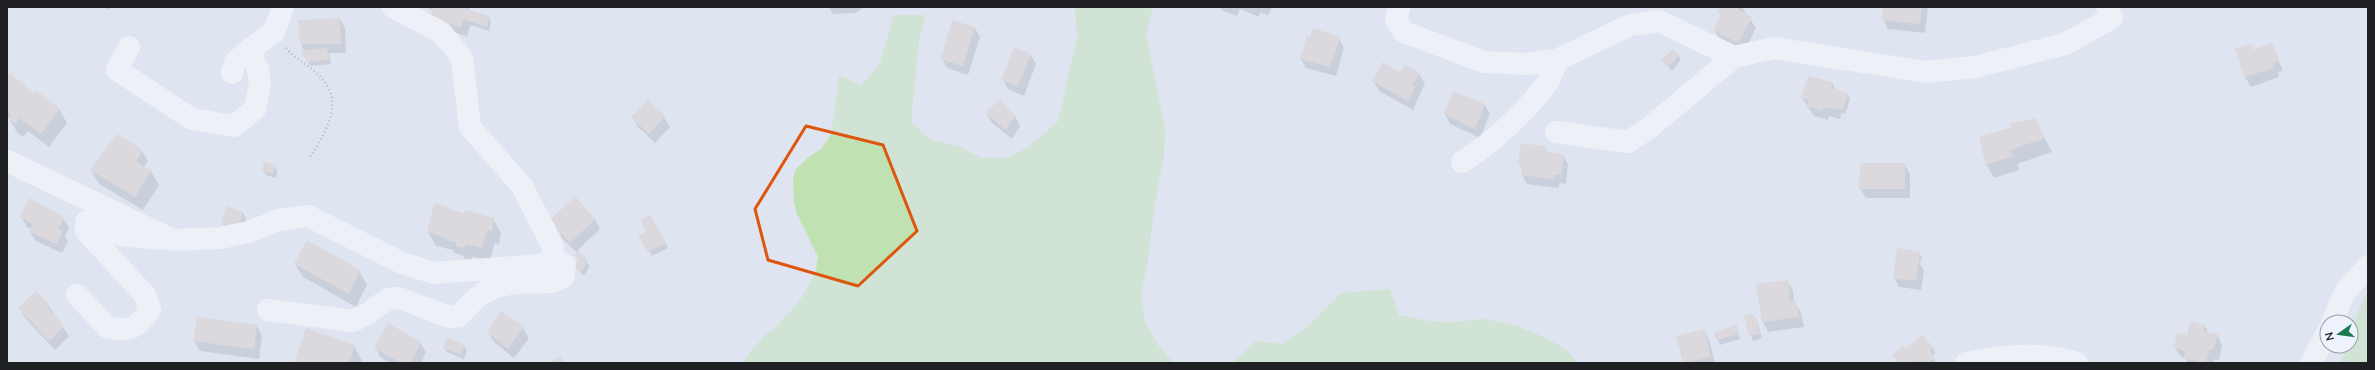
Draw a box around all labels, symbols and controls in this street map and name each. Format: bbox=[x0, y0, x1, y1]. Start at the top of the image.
north arrow bbox=[2319, 314, 2359, 354]
text: N bbox=[2322, 330, 2338, 342]

